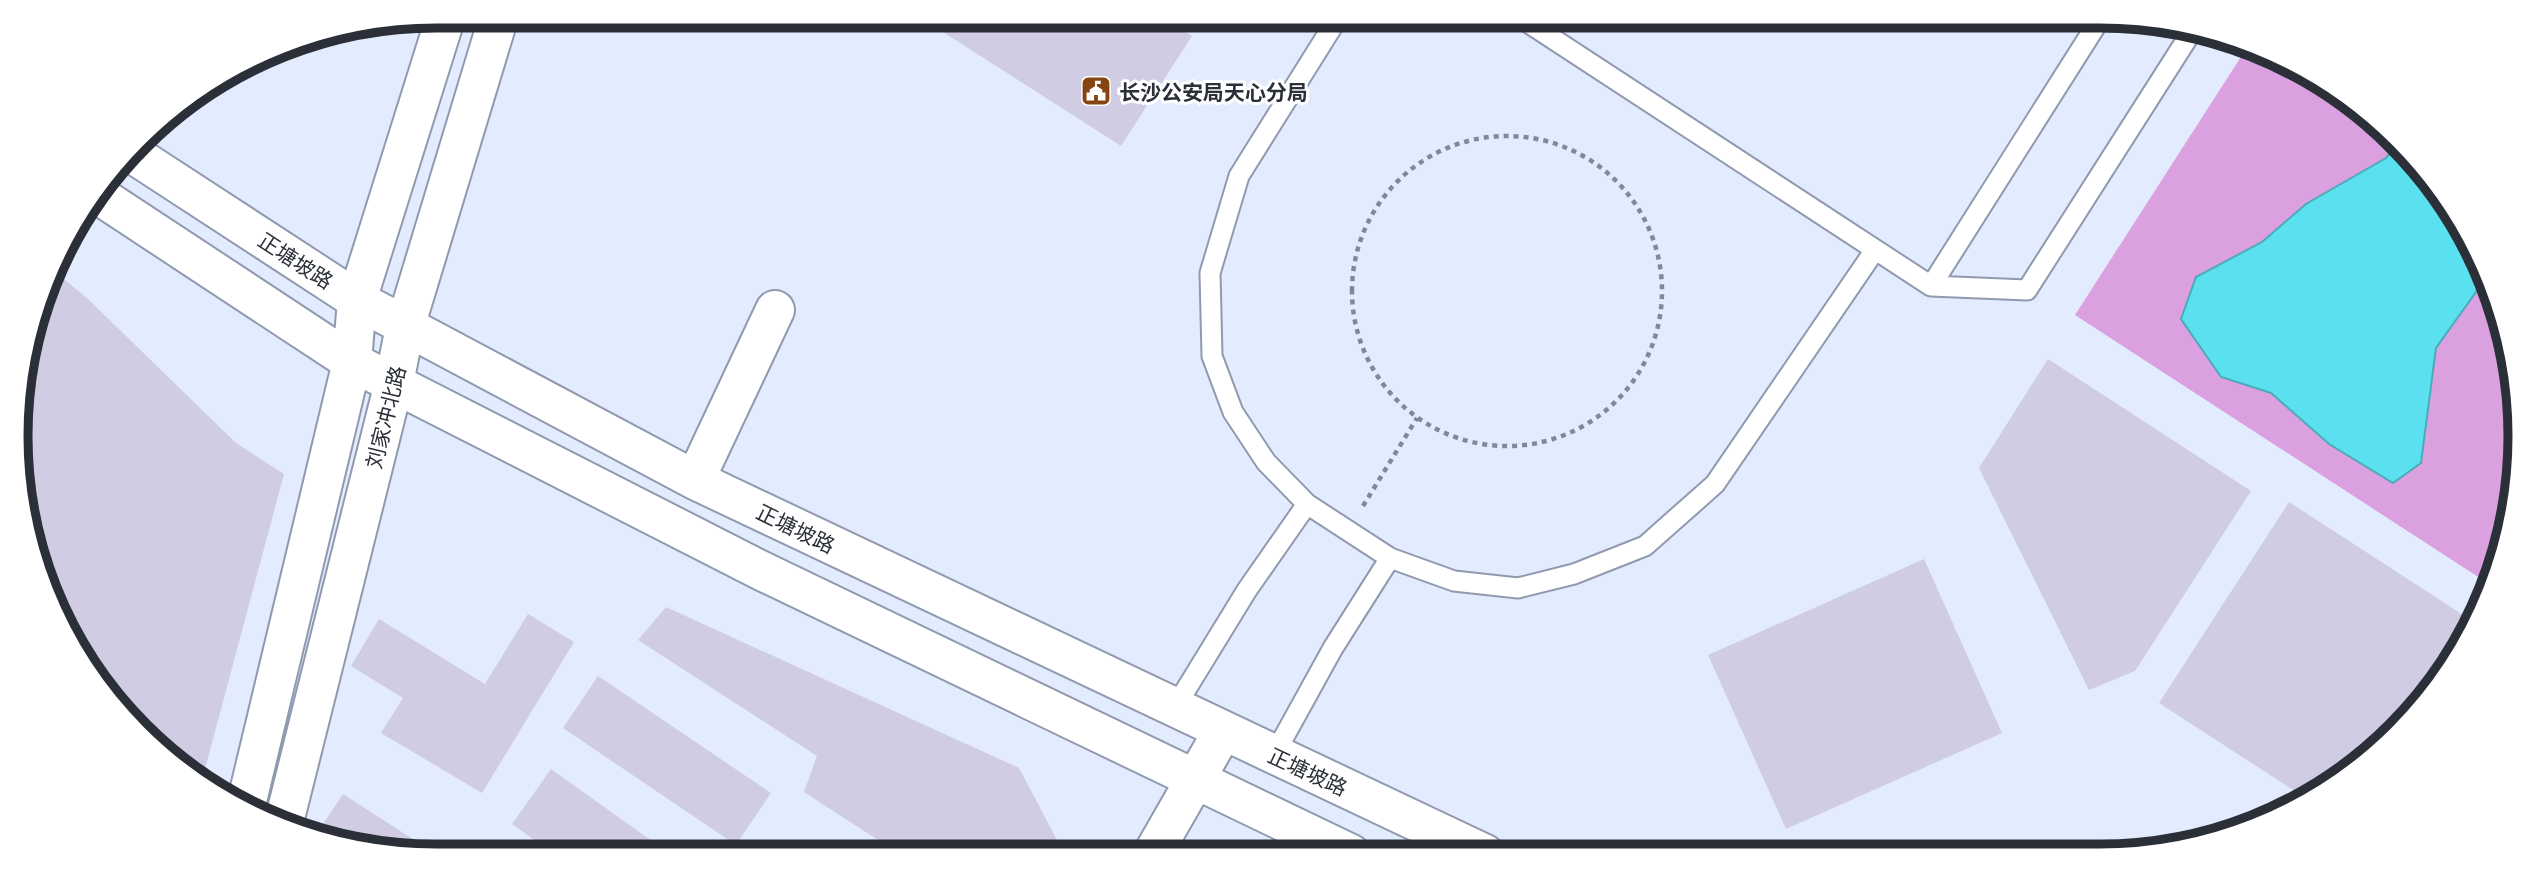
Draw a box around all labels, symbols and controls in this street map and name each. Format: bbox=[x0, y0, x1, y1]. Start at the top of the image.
public building icon: 长沙公安局天心分局 bbox=[1079, 74, 1113, 108]
place label: 长沙公安局天心分局 bbox=[1119, 79, 1308, 104]
street label: 正塘坡路 bbox=[254, 227, 338, 293]
street label: 刘家冲北路 bbox=[360, 363, 410, 471]
street label: 正塘坡路 bbox=[753, 498, 839, 558]
street label: 正塘坡路 bbox=[1265, 742, 1351, 800]

